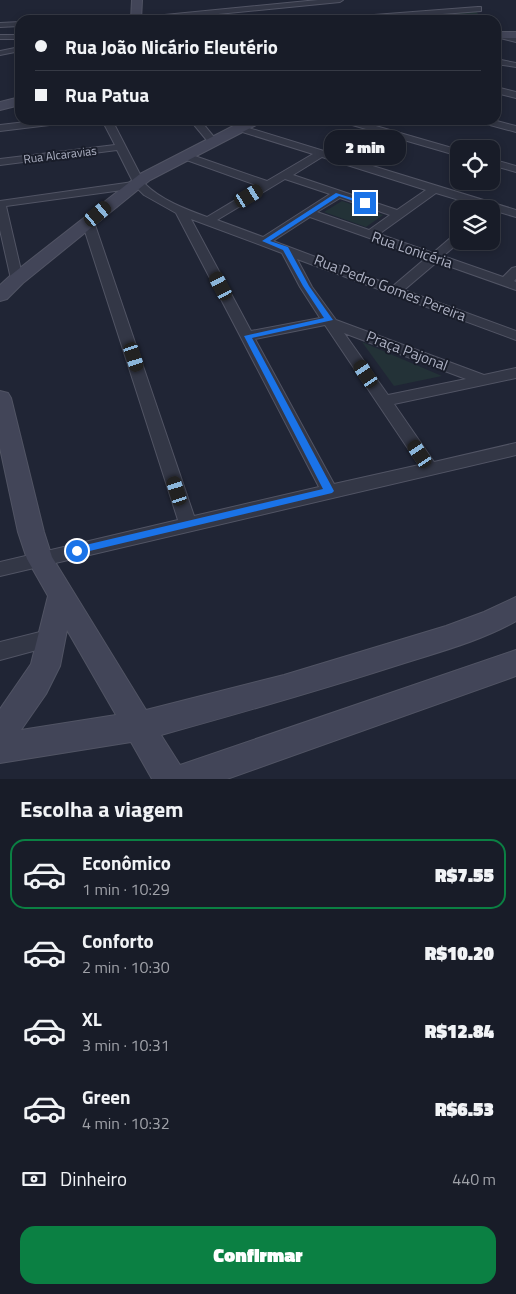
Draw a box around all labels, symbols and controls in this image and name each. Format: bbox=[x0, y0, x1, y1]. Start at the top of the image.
text: Rua João Nicário Eleutério bbox=[65, 32, 278, 61]
text: Rua Patua bbox=[65, 80, 149, 109]
callout: 2 min bbox=[324, 130, 406, 166]
text: 2 min bbox=[345, 135, 385, 159]
map controls bbox=[450, 140, 500, 250]
button: locate bbox=[450, 140, 500, 190]
street label: Rua Alcaravias bbox=[22, 141, 98, 168]
car bbox=[232, 182, 265, 210]
route end bbox=[354, 192, 376, 214]
car bbox=[81, 199, 114, 229]
button: layers bbox=[450, 200, 500, 250]
street label: Rua Lonicéria bbox=[369, 225, 456, 274]
street label: Rua Pedro Gomes Pereira bbox=[311, 248, 470, 327]
car bbox=[207, 269, 234, 303]
street label: Praça Pajonal bbox=[363, 324, 451, 377]
car bbox=[122, 340, 145, 374]
car bbox=[351, 357, 380, 391]
car bbox=[405, 437, 434, 471]
car bbox=[165, 474, 188, 508]
route start bbox=[66, 540, 88, 562]
text: Escolha a viagem bbox=[20, 792, 184, 826]
text: Econômico bbox=[82, 848, 171, 877]
icon: car bbox=[22, 852, 67, 897]
text: R$7.55 bbox=[435, 860, 494, 889]
text: 1 min · 10:29 bbox=[82, 877, 170, 901]
text: Conforto bbox=[82, 926, 154, 955]
icon: car bbox=[22, 930, 67, 975]
text: R$10.20 bbox=[425, 938, 494, 967]
text: 2 min · 10:30 bbox=[82, 955, 170, 979]
text: XL bbox=[82, 1004, 102, 1033]
icon: car bbox=[22, 1008, 67, 1053]
text: R$12.84 bbox=[425, 1016, 494, 1045]
text: 3 min · 10:31 bbox=[82, 1033, 170, 1057]
text: Green bbox=[82, 1082, 131, 1111]
icon: car bbox=[22, 1086, 67, 1131]
text: R$6.53 bbox=[435, 1094, 494, 1123]
text: 4 min · 10:32 bbox=[82, 1111, 170, 1135]
text: Dinheiro bbox=[60, 1164, 127, 1193]
icon: cash bbox=[20, 1165, 48, 1193]
text: 440 m bbox=[452, 1167, 496, 1191]
button: Confirmar bbox=[20, 1226, 496, 1284]

